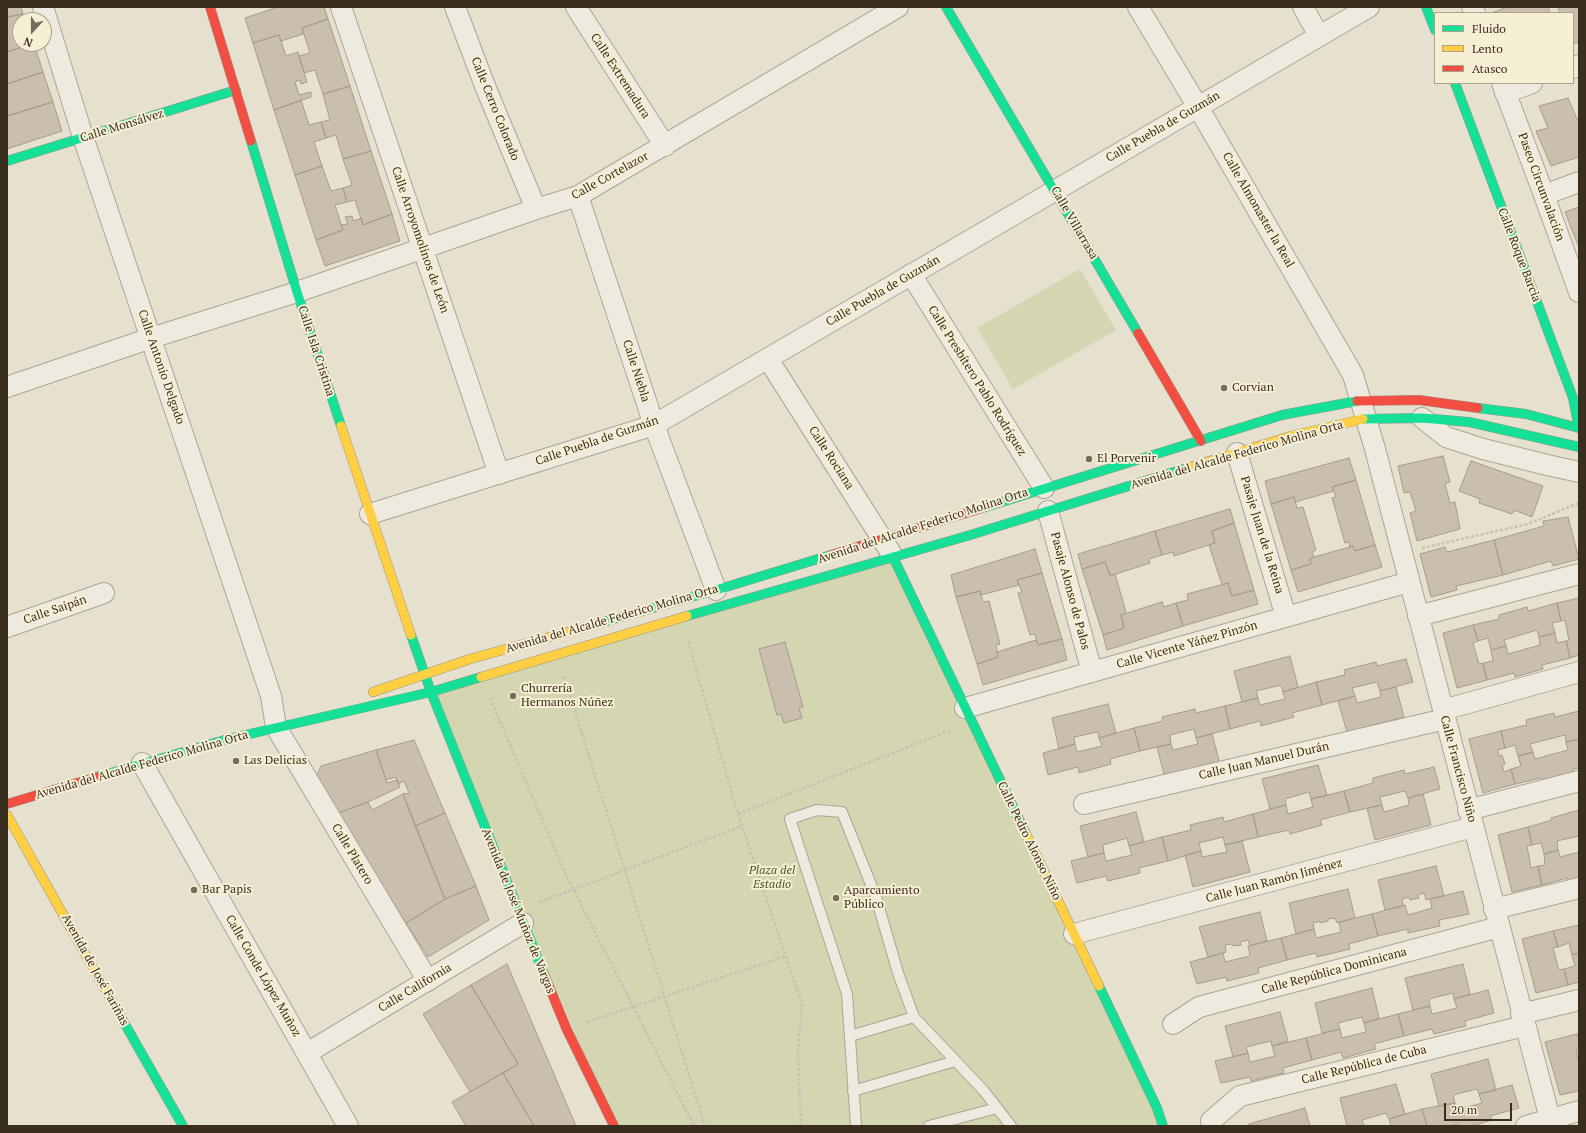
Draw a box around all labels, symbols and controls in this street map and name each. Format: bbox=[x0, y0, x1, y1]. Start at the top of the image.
north arrow bbox=[12, 12, 52, 52]
legend bbox=[1434, 12, 1574, 84]
text: Fluido bbox=[1472, 21, 1506, 36]
street label: Calle Extremadura bbox=[587, 31, 653, 121]
text: N bbox=[22, 34, 34, 50]
text: Lento bbox=[1472, 41, 1503, 56]
street label: Calle Cerro Colorado bbox=[468, 55, 522, 163]
text: Atasco bbox=[1472, 61, 1507, 76]
street label: Calle Puebla de Guzmán bbox=[1103, 88, 1223, 166]
street label: Calle Monsálvez bbox=[78, 106, 166, 146]
street label: Paseo Circunvalación bbox=[1515, 131, 1567, 243]
street label: Calle Cortelazor bbox=[569, 149, 651, 203]
street label: Calle Almonaster la Real bbox=[1219, 150, 1297, 270]
street label: Calle Arroyomolinos de León bbox=[388, 165, 452, 315]
street label: Calle Villarrasa bbox=[1047, 184, 1101, 262]
street label: Calle Roque Barcia bbox=[1494, 206, 1544, 304]
street label: Calle Puebla de Guzmán bbox=[823, 252, 943, 330]
street label: Calle Presbítero Pablo Rodríguez bbox=[925, 303, 1029, 459]
street label: Calle Isla Cristina bbox=[295, 304, 337, 398]
street label: Calle Antonio Delgado bbox=[135, 308, 187, 426]
street label: Calle Niebla bbox=[619, 338, 653, 404]
place label: Corvian bbox=[1232, 381, 1274, 395]
marker: Corvian bbox=[1219, 383, 1229, 393]
street label: Calle Puebla de Guzmán bbox=[534, 413, 660, 469]
street label: Avenida del Alcalde Federico Molina Orta bbox=[1129, 418, 1345, 492]
street label: Calle Rociana bbox=[805, 424, 857, 492]
place label: El Porvenir bbox=[1097, 452, 1156, 466]
marker: El Porvenir bbox=[1084, 454, 1094, 464]
street label: Pasaje Juan de la Reina bbox=[1237, 474, 1287, 596]
street label: Avenida del Alcalde Federico Molina Orta bbox=[816, 485, 1030, 567]
street label: Pasaje Alonso de Palos bbox=[1047, 530, 1093, 652]
street label: Avenida del Alcalde Federico Molina Orta bbox=[504, 582, 720, 656]
street label: Calle Saipán bbox=[21, 592, 89, 628]
street label: Calle Vicente Yáñez Pinzón bbox=[1115, 618, 1259, 672]
place label: Churrería Hermanos Núñez bbox=[521, 682, 613, 710]
marker: Churrería Hermanos Núñez bbox=[508, 691, 518, 701]
street label: Calle Francisco Niño bbox=[1437, 714, 1479, 824]
street label: Avenida del Alcalde Federico Molina Orta bbox=[34, 728, 250, 802]
street label: Calle Juan Manuel Durán bbox=[1197, 739, 1331, 783]
place label: Las Delicias bbox=[244, 754, 307, 768]
marker: Las Delicias bbox=[231, 756, 241, 766]
street label: Calle Pedro Alonso Niño bbox=[994, 779, 1064, 903]
street label: Calle Platero bbox=[328, 821, 376, 887]
street label: Avenida de José Muñoz de Vargas bbox=[478, 826, 558, 996]
street label: Calle Juan Ramón Jiménez bbox=[1204, 856, 1344, 906]
park label: Plaza del Estadio bbox=[749, 864, 795, 892]
place label: Bar Papis bbox=[202, 883, 252, 897]
place label: Aparcamiento Público bbox=[844, 884, 920, 912]
marker: Bar Papis bbox=[189, 885, 199, 895]
marker: Aparcamiento Público bbox=[831, 893, 841, 903]
street label: Avenida de José Fariñas bbox=[58, 912, 132, 1028]
street label: Calle Conde López Muñoz bbox=[222, 913, 304, 1039]
street label: Calle República Dominicana bbox=[1260, 945, 1408, 997]
street label: Calle California bbox=[376, 960, 454, 1016]
street label: Calle República de Cuba bbox=[1300, 1042, 1428, 1088]
scale bar bbox=[1446, 1095, 1514, 1121]
text: 20 m bbox=[1451, 1102, 1477, 1117]

